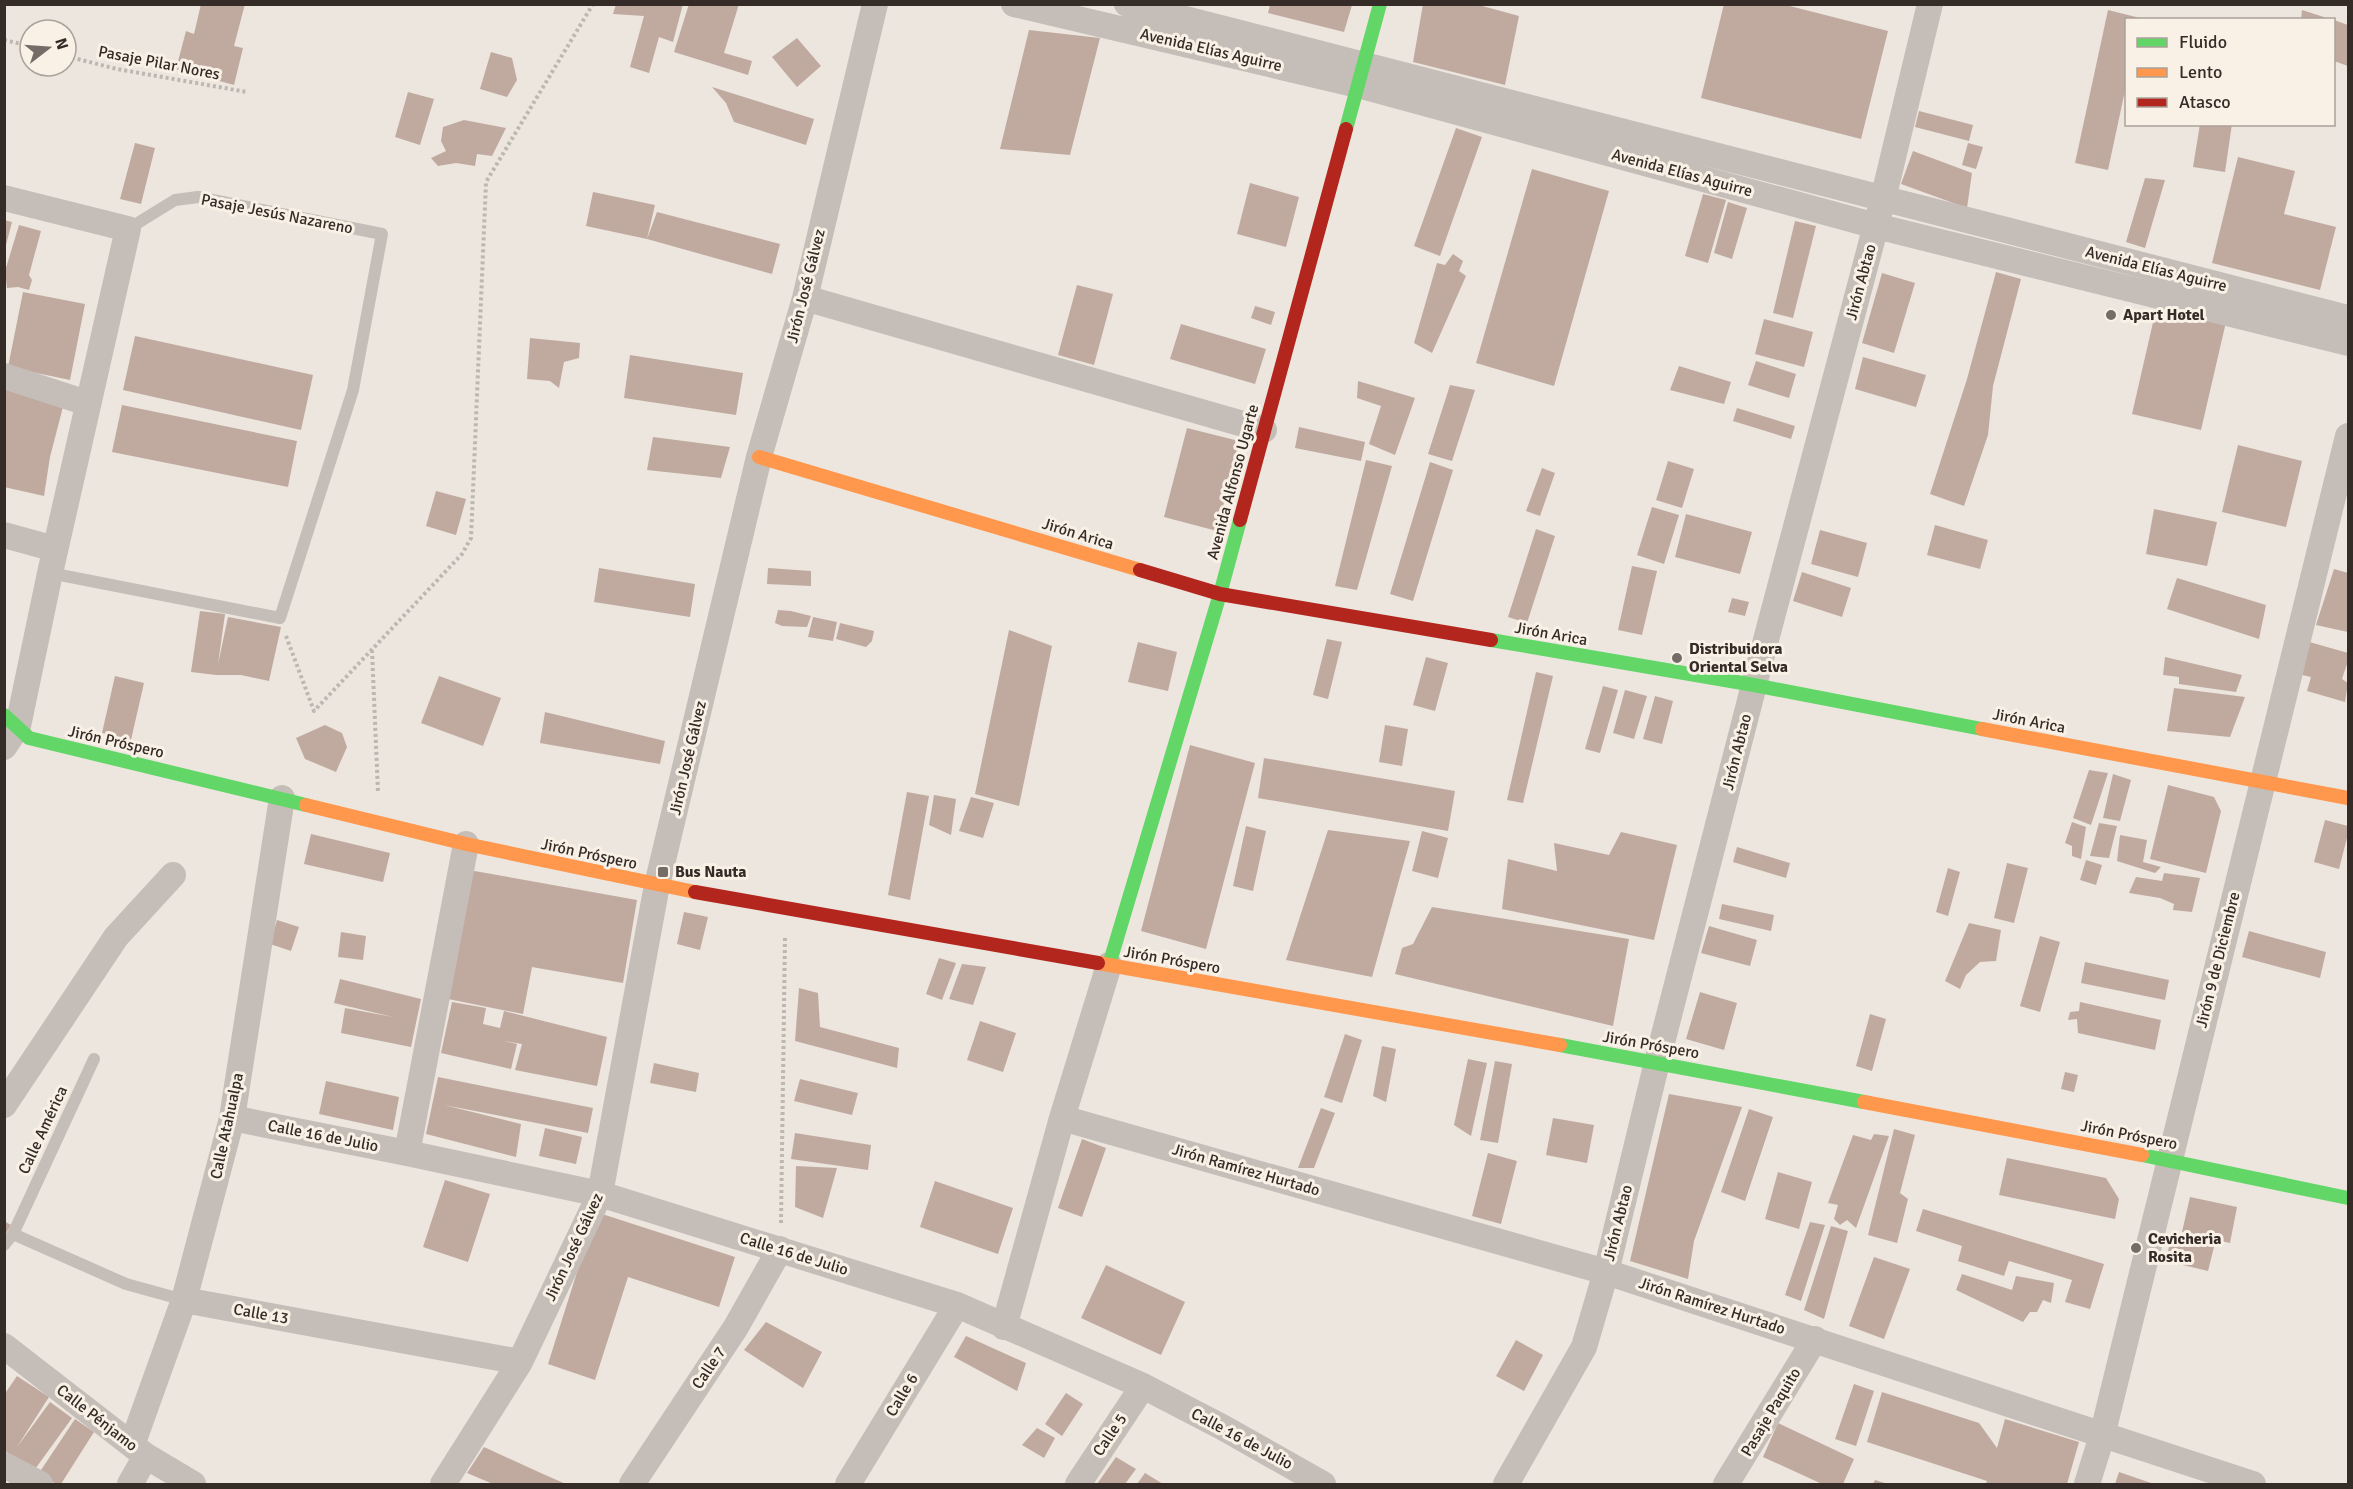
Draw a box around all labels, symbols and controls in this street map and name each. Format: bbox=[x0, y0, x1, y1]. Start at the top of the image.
north arrow bbox=[18, 18, 78, 78]
legend bbox=[2125, 18, 2335, 126]
street label: Avenida Elías Aguirre bbox=[1138, 24, 1284, 76]
text: Fluido bbox=[2179, 31, 2227, 53]
text: N bbox=[50, 36, 73, 52]
street label: Pasaje Pilar Nores bbox=[97, 41, 221, 85]
text: Lento bbox=[2179, 61, 2222, 83]
text: Atasco bbox=[2179, 91, 2231, 113]
street label: Avenida Elías Aguirre bbox=[1609, 145, 1755, 201]
street label: Pasaje Jesús Nazareno bbox=[199, 189, 355, 239]
street label: Jirón José Gálvez bbox=[782, 227, 830, 345]
street label: Jirón Abtao bbox=[1841, 242, 1881, 322]
street label: Avenida Elías Aguirre bbox=[2083, 242, 2229, 296]
place label: Apart Hotel bbox=[2123, 305, 2205, 325]
marker: Apart Hotel bbox=[2104, 308, 2118, 322]
street label: Avenida Alfonso Ugarte bbox=[1203, 402, 1263, 562]
street label: Jirón Arica bbox=[1040, 514, 1116, 554]
street label: Jirón Arica bbox=[1513, 618, 1589, 650]
place label: Distribuidora Oriental Selva bbox=[1689, 639, 1788, 677]
marker: Distribuidora Oriental Selva bbox=[1670, 651, 1684, 665]
street label: Jirón José Gálvez bbox=[665, 699, 711, 817]
street label: Jirón Arica bbox=[1991, 704, 2067, 738]
street label: Jirón Abtao bbox=[1718, 712, 1756, 792]
street label: Jirón Próspero bbox=[66, 721, 166, 763]
street label: Jirón Próspero bbox=[539, 834, 639, 874]
place label: Bus Nauta bbox=[675, 862, 747, 882]
marker: Bus Nauta bbox=[656, 865, 670, 879]
street label: Jirón 9 de Diciembre bbox=[2191, 890, 2245, 1030]
street label: Jirón Próspero bbox=[1122, 942, 1222, 978]
street label: Jirón Próspero bbox=[1601, 1027, 1701, 1063]
street label: Calle Atahualpa bbox=[206, 1071, 248, 1181]
street label: Calle América bbox=[14, 1083, 72, 1177]
street label: Calle 16 de Julio bbox=[266, 1115, 380, 1157]
street label: Jirón Próspero bbox=[2079, 1116, 2179, 1154]
street label: Jirón Ramírez Hurtado bbox=[1170, 1139, 1322, 1201]
street label: Jirón Abtao bbox=[1599, 1183, 1637, 1263]
street label: Jirón José Gálvez bbox=[540, 1190, 608, 1304]
street label: Calle 16 de Julio bbox=[737, 1228, 851, 1280]
place label: Cevicheria Rosita bbox=[2148, 1229, 2221, 1267]
marker: Cevicheria Rosita bbox=[2129, 1241, 2143, 1255]
street label: Jirón Ramírez Hurtado bbox=[1636, 1273, 1788, 1339]
street label: Calle 13 bbox=[232, 1299, 290, 1329]
street label: Calle 7 bbox=[688, 1343, 730, 1393]
street label: Pasaje Paquito bbox=[1737, 1364, 1805, 1460]
street label: Calle 6 bbox=[881, 1370, 923, 1420]
street label: Calle Pénjamo bbox=[53, 1380, 141, 1456]
street label: Calle 16 de Julio bbox=[1188, 1404, 1296, 1474]
street label: Calle 5 bbox=[1089, 1410, 1131, 1460]

